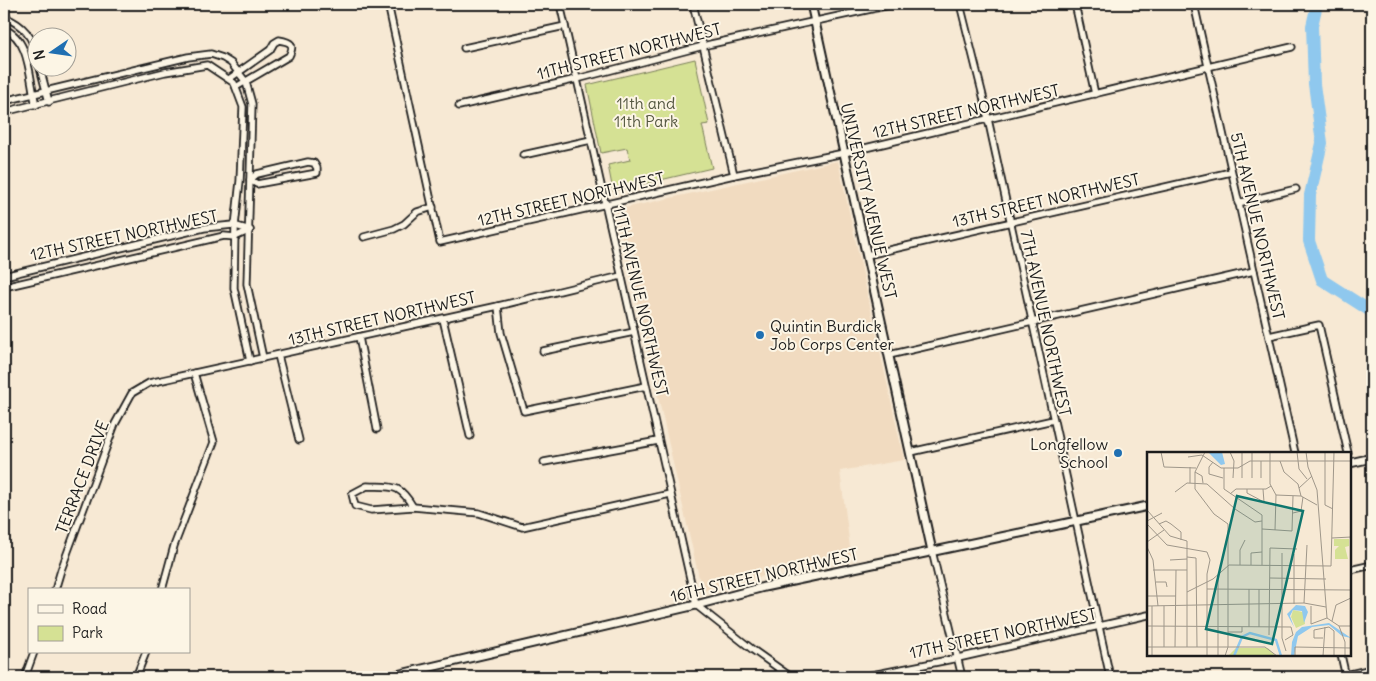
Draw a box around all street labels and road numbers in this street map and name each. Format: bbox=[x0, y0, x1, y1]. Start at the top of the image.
street label: 11TH STREET NORTHWEST bbox=[535, 18, 723, 84]
street label: 12TH STREET NORTHWEST bbox=[871, 80, 1061, 142]
street label: UNIVERSITY AVENUE WEST bbox=[837, 101, 901, 301]
street label: 5TH AVENUE NORTHWEST bbox=[1227, 130, 1289, 322]
street label: 12TH STREET NORTHWEST bbox=[476, 168, 666, 230]
street label: 13TH STREET NORTHWEST bbox=[950, 169, 1142, 231]
street label: 11TH AVENUE NORTHWEST bbox=[609, 204, 673, 398]
street label: 12TH STREET NORTHWEST bbox=[28, 205, 220, 265]
street label: 7TH AVENUE NORTHWEST bbox=[1016, 228, 1076, 418]
street label: 13TH STREET NORTHWEST bbox=[286, 287, 478, 349]
street label: TERRACE DRIVE bbox=[51, 417, 113, 537]
street label: 16TH STREET NORTHWEST bbox=[668, 544, 860, 606]
street label: 17TH STREET NORTHWEST bbox=[908, 603, 1098, 663]

